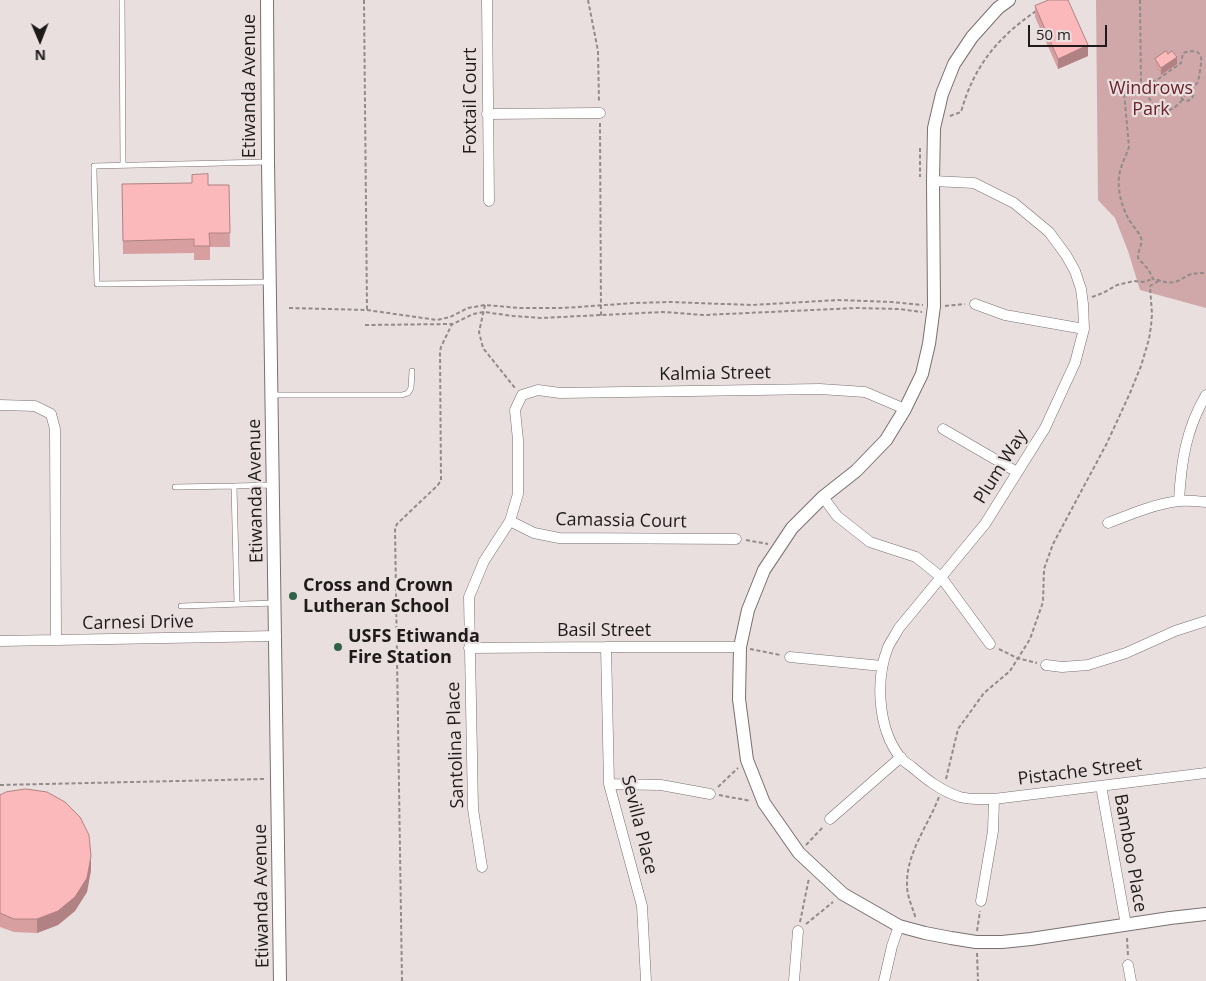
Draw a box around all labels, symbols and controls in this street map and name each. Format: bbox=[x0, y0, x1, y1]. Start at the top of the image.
street label: Etiwanda Avenue bbox=[239, 14, 261, 158]
north arrow bbox=[15, 15, 65, 65]
scale bar bbox=[1031, 15, 1110, 47]
text: 50 m bbox=[1036, 24, 1071, 44]
text: N bbox=[34, 46, 46, 65]
street label: Foxtail Court bbox=[460, 48, 482, 154]
park label: Windrows Park bbox=[1109, 78, 1193, 120]
street label: Kalmia Street bbox=[659, 362, 771, 386]
street label: Etiwanda Avenue bbox=[244, 419, 268, 563]
street label: Plum Way bbox=[970, 426, 1032, 508]
street label: Camassia Court bbox=[555, 509, 687, 533]
place label: Cross and Crown Lutheran School bbox=[303, 575, 453, 618]
marker: Cross and Crown Lutheran School bbox=[287, 590, 299, 602]
street label: Carnesi Drive bbox=[82, 611, 194, 635]
street label: Basil Street bbox=[557, 620, 651, 642]
place label: USFS Etiwanda Fire Station bbox=[348, 626, 480, 669]
marker: USFS Etiwanda Fire Station bbox=[332, 641, 344, 653]
street label: Santolina Place bbox=[443, 681, 469, 809]
street label: Pistache Street bbox=[1017, 754, 1143, 790]
street label: Sevilla Place bbox=[616, 773, 662, 877]
street label: Bamboo Place bbox=[1109, 792, 1151, 914]
street label: Etiwanda Avenue bbox=[250, 824, 274, 968]

